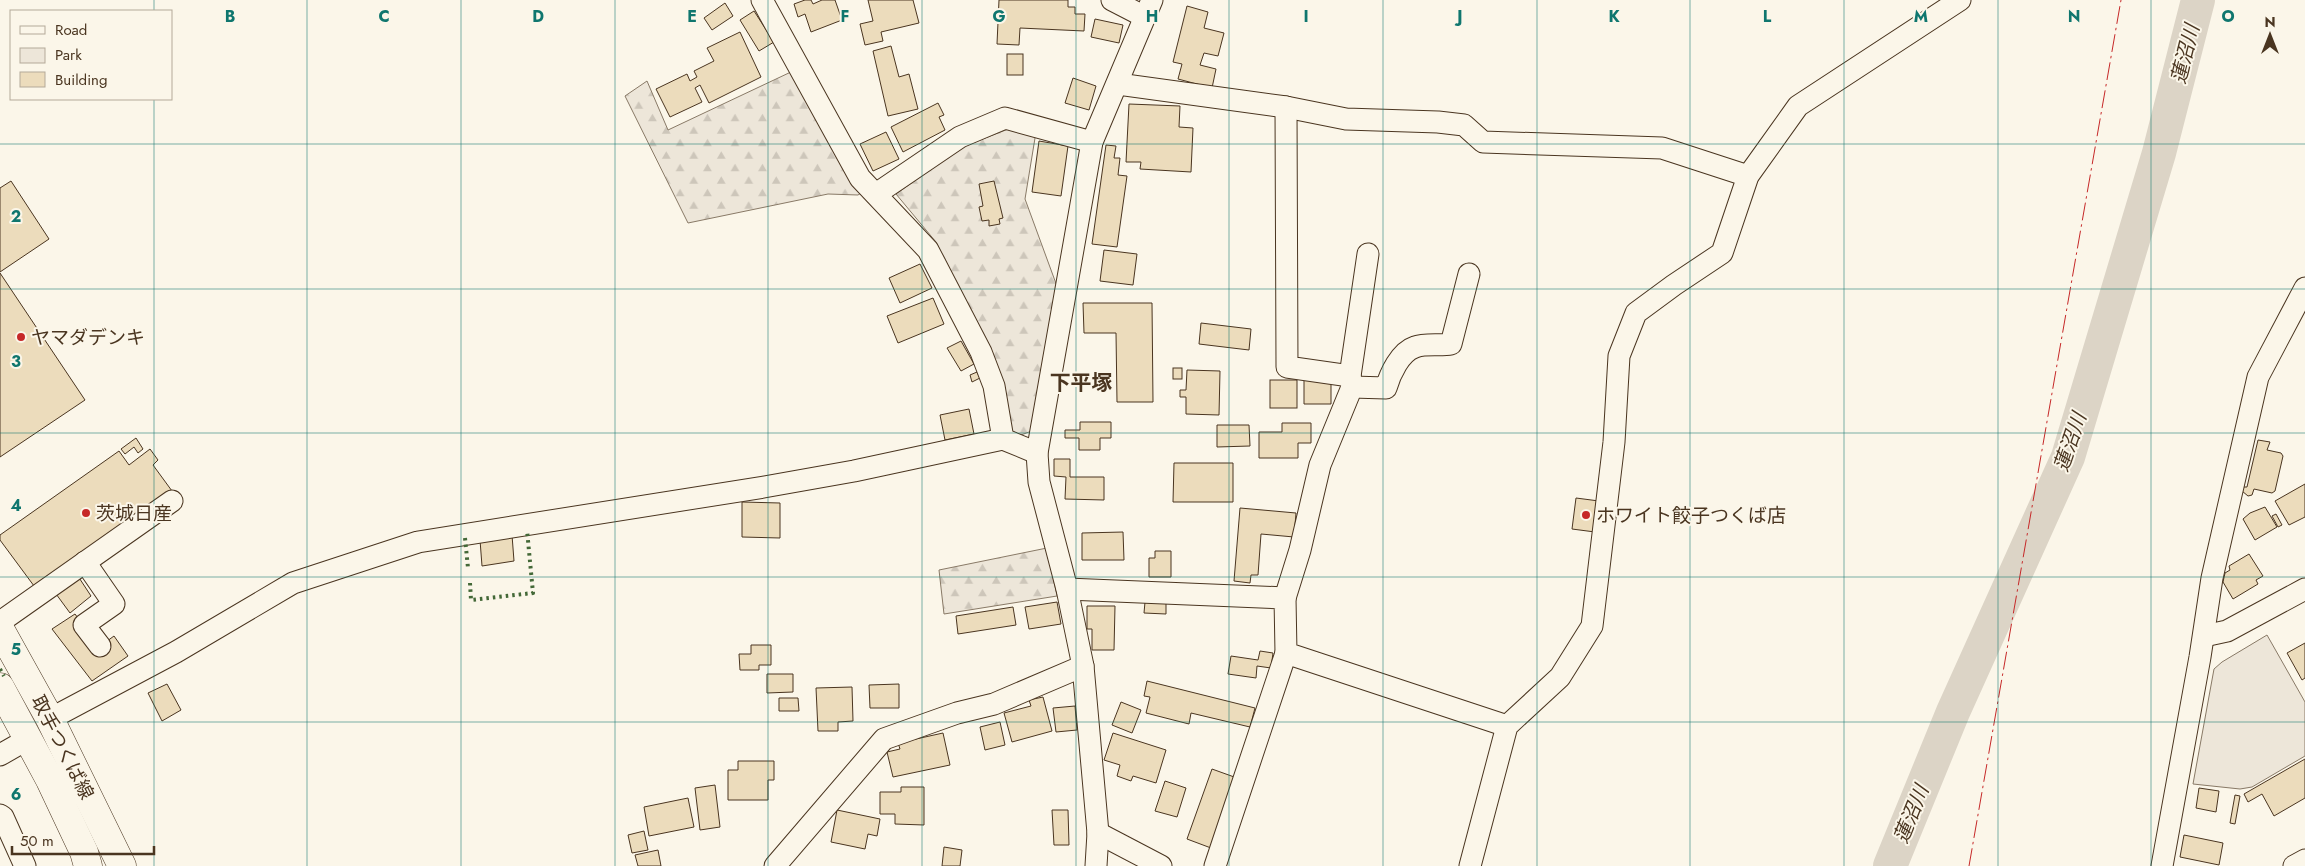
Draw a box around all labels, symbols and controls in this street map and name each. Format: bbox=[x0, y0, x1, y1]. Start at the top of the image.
text: B bbox=[225, 5, 235, 28]
text: C bbox=[378, 5, 390, 28]
text: D bbox=[532, 5, 544, 28]
text: E bbox=[687, 5, 697, 28]
text: F bbox=[841, 5, 849, 28]
text: G bbox=[992, 5, 1006, 28]
text: H bbox=[1146, 5, 1158, 28]
text: I bbox=[1303, 5, 1309, 28]
text: J bbox=[1454, 5, 1463, 28]
text: K bbox=[1608, 5, 1620, 28]
text: L bbox=[1763, 5, 1772, 28]
text: M bbox=[1914, 5, 1928, 28]
text: N bbox=[2068, 5, 2080, 28]
text: O bbox=[2221, 5, 2235, 28]
legend bbox=[10, 10, 172, 100]
north arrow bbox=[2245, 10, 2295, 60]
text: N bbox=[2264, 12, 2276, 32]
text: Road bbox=[55, 19, 87, 41]
water label: 蓮沼川 bbox=[2164, 20, 2207, 87]
text: Park bbox=[55, 44, 82, 66]
text: Building bbox=[55, 69, 107, 91]
text: 2 bbox=[11, 205, 21, 228]
place label: ヤマダデンキ bbox=[31, 324, 145, 351]
marker: ヤマダデンキ bbox=[15, 331, 27, 343]
text: 3 bbox=[11, 350, 21, 373]
district label: 下平塚 bbox=[1050, 368, 1113, 398]
water label: 蓮沼川 bbox=[2047, 407, 2095, 475]
text: 4 bbox=[10, 494, 22, 517]
place label: 茨城日産 bbox=[96, 500, 172, 527]
place label: ホワイト餃子つくば店 bbox=[1596, 502, 1786, 529]
marker: 茨城日産 bbox=[80, 507, 92, 519]
marker: ホワイト餃子つくば店 bbox=[1580, 509, 1592, 521]
text: 5 bbox=[11, 638, 21, 661]
street label: 取手つくば線 bbox=[25, 690, 100, 804]
water label: 蓮沼川 bbox=[1887, 779, 1937, 847]
text: 6 bbox=[11, 783, 21, 806]
scale bar bbox=[12, 824, 155, 856]
text: 50 m bbox=[20, 830, 54, 852]

